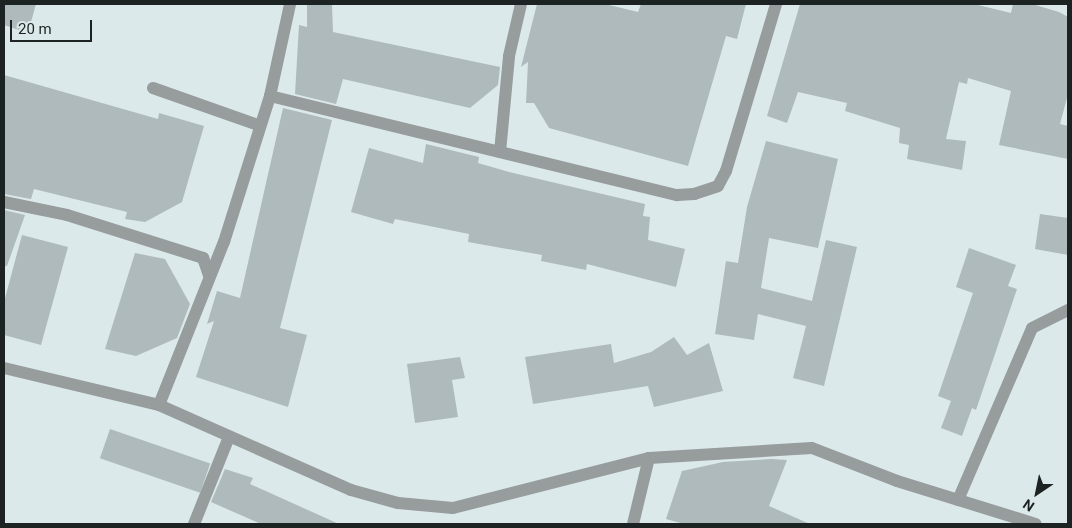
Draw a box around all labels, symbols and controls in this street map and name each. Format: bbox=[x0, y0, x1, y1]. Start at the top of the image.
scale bar bbox=[12, 10, 95, 42]
text: 20 m bbox=[18, 20, 52, 38]
north arrow bbox=[1012, 468, 1062, 518]
text: N bbox=[1020, 496, 1037, 515]

